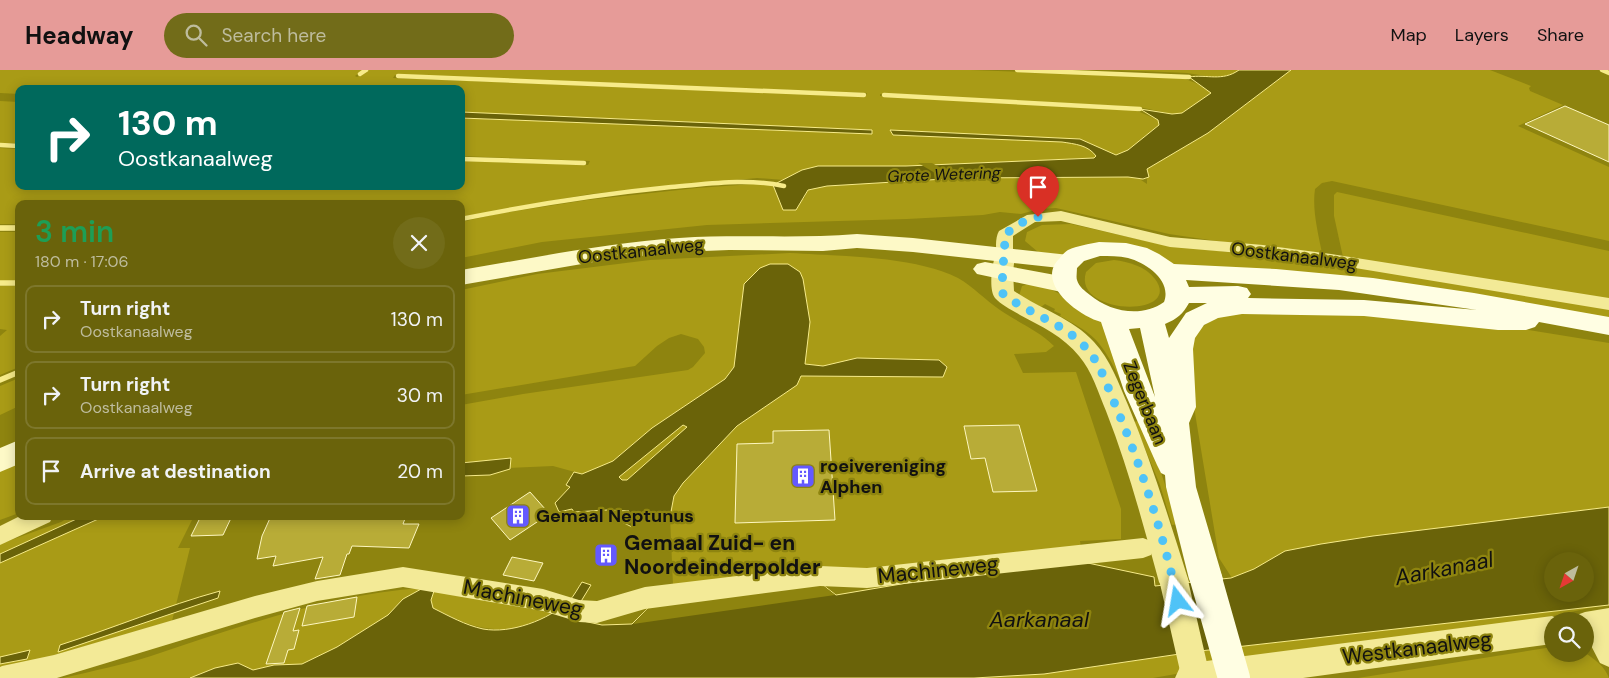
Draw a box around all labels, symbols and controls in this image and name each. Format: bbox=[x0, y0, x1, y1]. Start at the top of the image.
search box bbox=[164, 13, 514, 58]
text: Headway bbox=[25, 20, 134, 51]
icon: search bbox=[182, 21, 210, 49]
text: Search here bbox=[222, 23, 326, 48]
text: Map bbox=[1391, 23, 1427, 47]
text: Layers bbox=[1455, 23, 1509, 47]
text: Share bbox=[1537, 23, 1584, 47]
text: 130 m bbox=[118, 100, 218, 146]
icon: right bbox=[35, 105, 100, 170]
text: Oostkanaalweg bbox=[118, 144, 273, 173]
water label: Grote Wetering bbox=[887, 162, 1002, 187]
pin bbox=[1017, 166, 1059, 217]
icon: arrive bbox=[1024, 173, 1052, 201]
text: 3 min bbox=[35, 212, 114, 251]
button: close bbox=[393, 217, 445, 269]
street label: Oostkanaalweg bbox=[577, 232, 705, 270]
street label: Oostkanaalweg bbox=[1230, 236, 1358, 276]
text: 180 m · 17:06 bbox=[35, 251, 129, 272]
text: Turn right bbox=[80, 296, 170, 321]
icon: right bbox=[37, 305, 65, 333]
text: 130 m bbox=[391, 307, 443, 332]
text: Oostkanaalweg bbox=[80, 321, 193, 342]
street label: Zegerbaan bbox=[1117, 358, 1173, 448]
text: Turn right bbox=[80, 372, 170, 397]
icon: right bbox=[37, 381, 65, 409]
text: 30 m bbox=[397, 383, 443, 408]
text: Oostkanaalweg bbox=[80, 397, 193, 418]
place label: roeivereniging Alphen bbox=[820, 454, 946, 499]
icon: arrive bbox=[37, 457, 65, 485]
text: Arrive at destination bbox=[80, 459, 271, 484]
text: 20 m bbox=[397, 459, 443, 484]
building icon: roeivereniging Alphen bbox=[790, 463, 816, 489]
building icon: Gemaal Neptunus bbox=[505, 503, 531, 529]
place label: Gemaal Neptunus bbox=[536, 504, 694, 528]
place label: Gemaal Zuid- en Noordeinderpolder bbox=[624, 529, 821, 581]
building icon: Gemaal Zuid- en Noordeinderpolder bbox=[593, 542, 619, 568]
water label: Aarkanaal bbox=[1391, 545, 1497, 592]
street label: Machineweg bbox=[876, 550, 1000, 590]
north arrow bbox=[1544, 552, 1594, 602]
map controls bbox=[1544, 552, 1594, 662]
street label: Machineweg bbox=[461, 573, 585, 623]
position arrow bbox=[1151, 574, 1203, 626]
water label: Aarkanaal bbox=[988, 605, 1090, 634]
button: search bbox=[1544, 612, 1594, 662]
street label: Westkanaalweg bbox=[1341, 625, 1494, 671]

